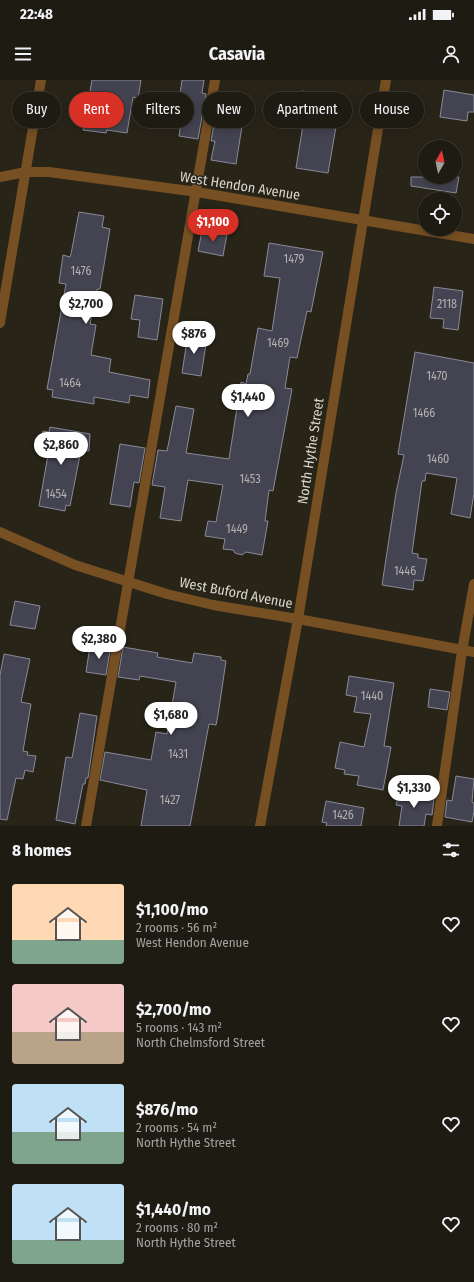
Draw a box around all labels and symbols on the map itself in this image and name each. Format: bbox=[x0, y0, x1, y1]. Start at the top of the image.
north arrow bbox=[418, 140, 462, 184]
street label: West Hendon Avenue bbox=[179, 168, 301, 204]
pin: $1,100 bbox=[180, 209, 246, 243]
house number: 1479 bbox=[284, 252, 305, 266]
house number: 1476 bbox=[71, 264, 91, 278]
pin: $2,700 bbox=[53, 291, 119, 325]
house number: 2118 bbox=[437, 297, 457, 311]
pin: $876 bbox=[170, 321, 218, 355]
house number: 1469 bbox=[267, 336, 289, 350]
house number: 1470 bbox=[426, 369, 448, 383]
house number: 1464 bbox=[59, 376, 81, 390]
pin: $1,440 bbox=[215, 384, 281, 418]
street label: North Hythe Street bbox=[294, 396, 328, 505]
house number: 1466 bbox=[413, 406, 435, 420]
pin: $2,860 bbox=[28, 432, 94, 466]
house number: 1460 bbox=[427, 452, 449, 466]
house number: 1453 bbox=[239, 472, 261, 486]
house number: 1454 bbox=[45, 487, 67, 501]
house number: 1449 bbox=[226, 522, 248, 536]
house number: 1446 bbox=[394, 564, 416, 578]
street label: West Buford Avenue bbox=[178, 574, 294, 612]
pin: $2,380 bbox=[66, 626, 132, 660]
house number: 1440 bbox=[361, 689, 383, 703]
pin: $1,680 bbox=[138, 702, 204, 736]
house number: 1431 bbox=[168, 747, 188, 761]
pin: $1,330 bbox=[381, 775, 447, 809]
house number: 1427 bbox=[160, 793, 180, 807]
house number: 1426 bbox=[332, 808, 354, 822]

